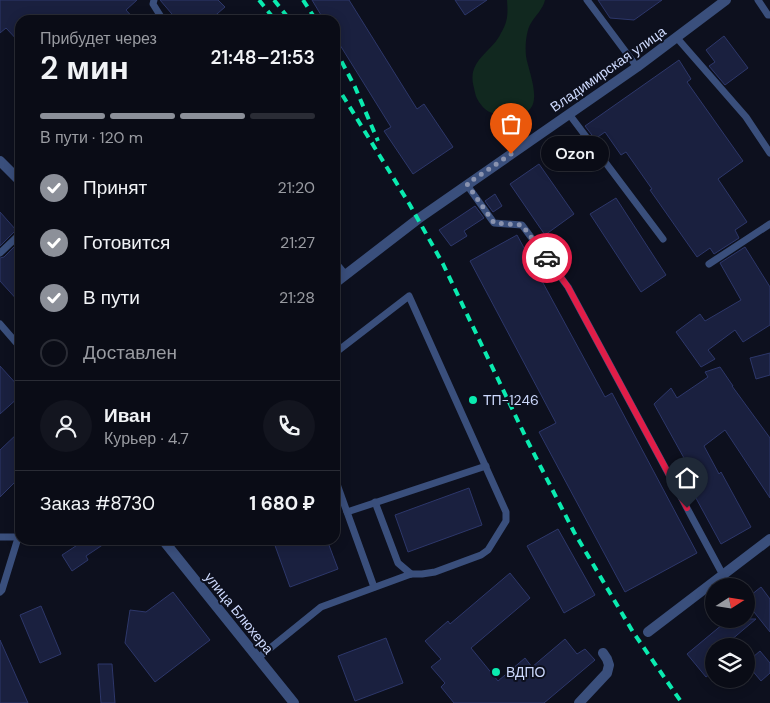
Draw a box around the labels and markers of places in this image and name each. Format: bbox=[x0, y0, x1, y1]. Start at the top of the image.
pin bbox=[490, 103, 532, 154]
callout: Ozon bbox=[541, 136, 608, 172]
place label: ТП-1246 bbox=[483, 391, 539, 409]
marker: ТП-1246 bbox=[467, 394, 479, 406]
pin bbox=[666, 457, 708, 508]
place label: ВДПО bbox=[506, 663, 546, 681]
marker: ВДПО bbox=[490, 666, 502, 678]

